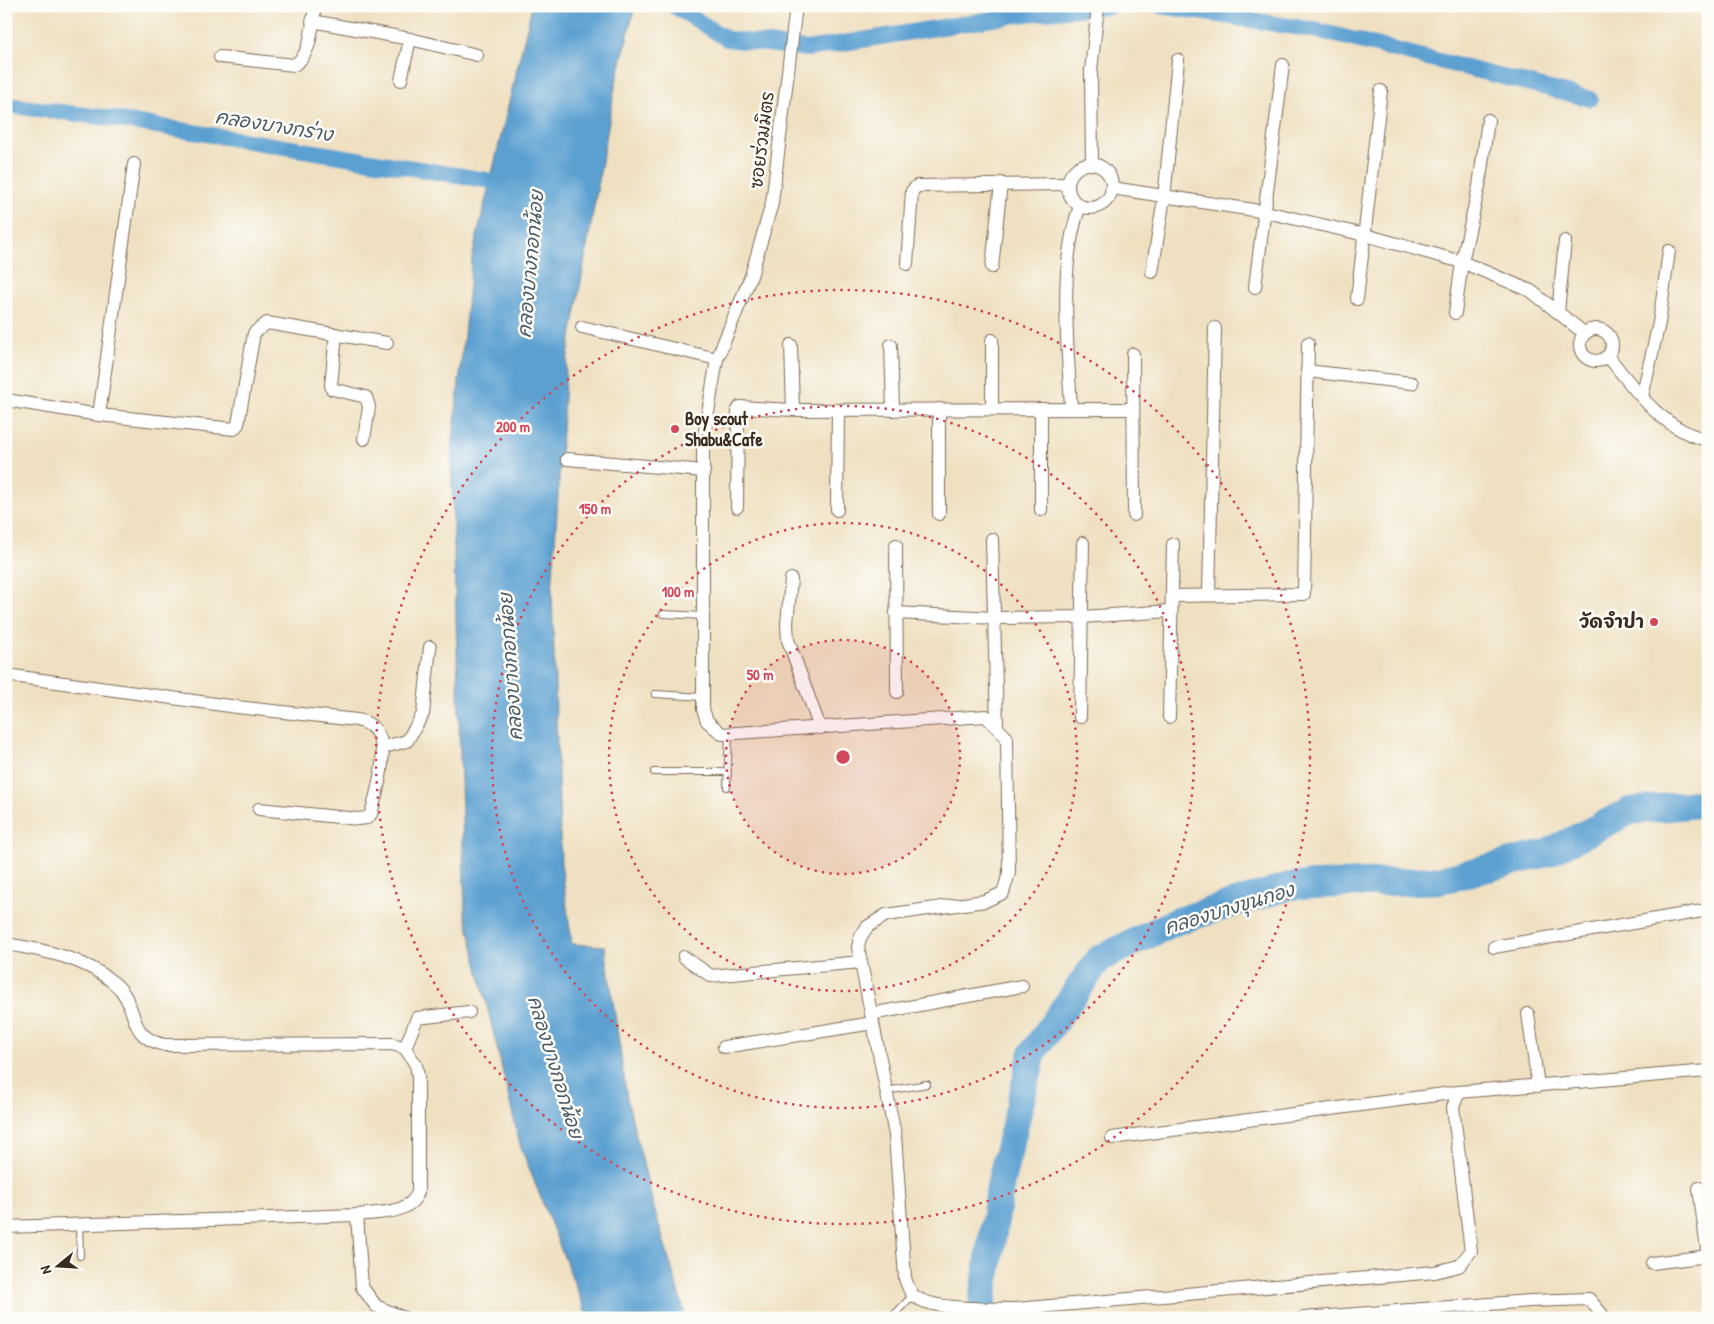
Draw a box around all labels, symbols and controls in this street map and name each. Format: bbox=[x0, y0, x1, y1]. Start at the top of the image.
street label: ซอยร่วมมิตร bbox=[743, 90, 780, 190]
water label: คลองบางกร่าง bbox=[213, 103, 337, 147]
water label: คลองบางกอกน้อย bbox=[511, 187, 550, 339]
place label: Boy scout Shabu&Cafe bbox=[685, 406, 763, 452]
text: 200 m bbox=[496, 416, 530, 437]
marker: Boy scout Shabu&Cafe bbox=[669, 423, 681, 435]
text: 150 m bbox=[579, 498, 611, 519]
text: 100 m bbox=[662, 581, 694, 602]
water label: คลองบางกอกน้อย bbox=[492, 591, 528, 742]
place label: วัดจําปา bbox=[1579, 609, 1644, 634]
marker: วัดจําปา bbox=[1648, 616, 1660, 628]
text: 50 m bbox=[747, 664, 773, 685]
centre of rings bbox=[834, 748, 852, 766]
water label: คลองบางขุนกอง bbox=[1161, 876, 1299, 942]
water label: คลองบางกอกน้อย bbox=[522, 992, 591, 1143]
north arrow bbox=[32, 1242, 82, 1292]
text: N bbox=[35, 1263, 55, 1277]

